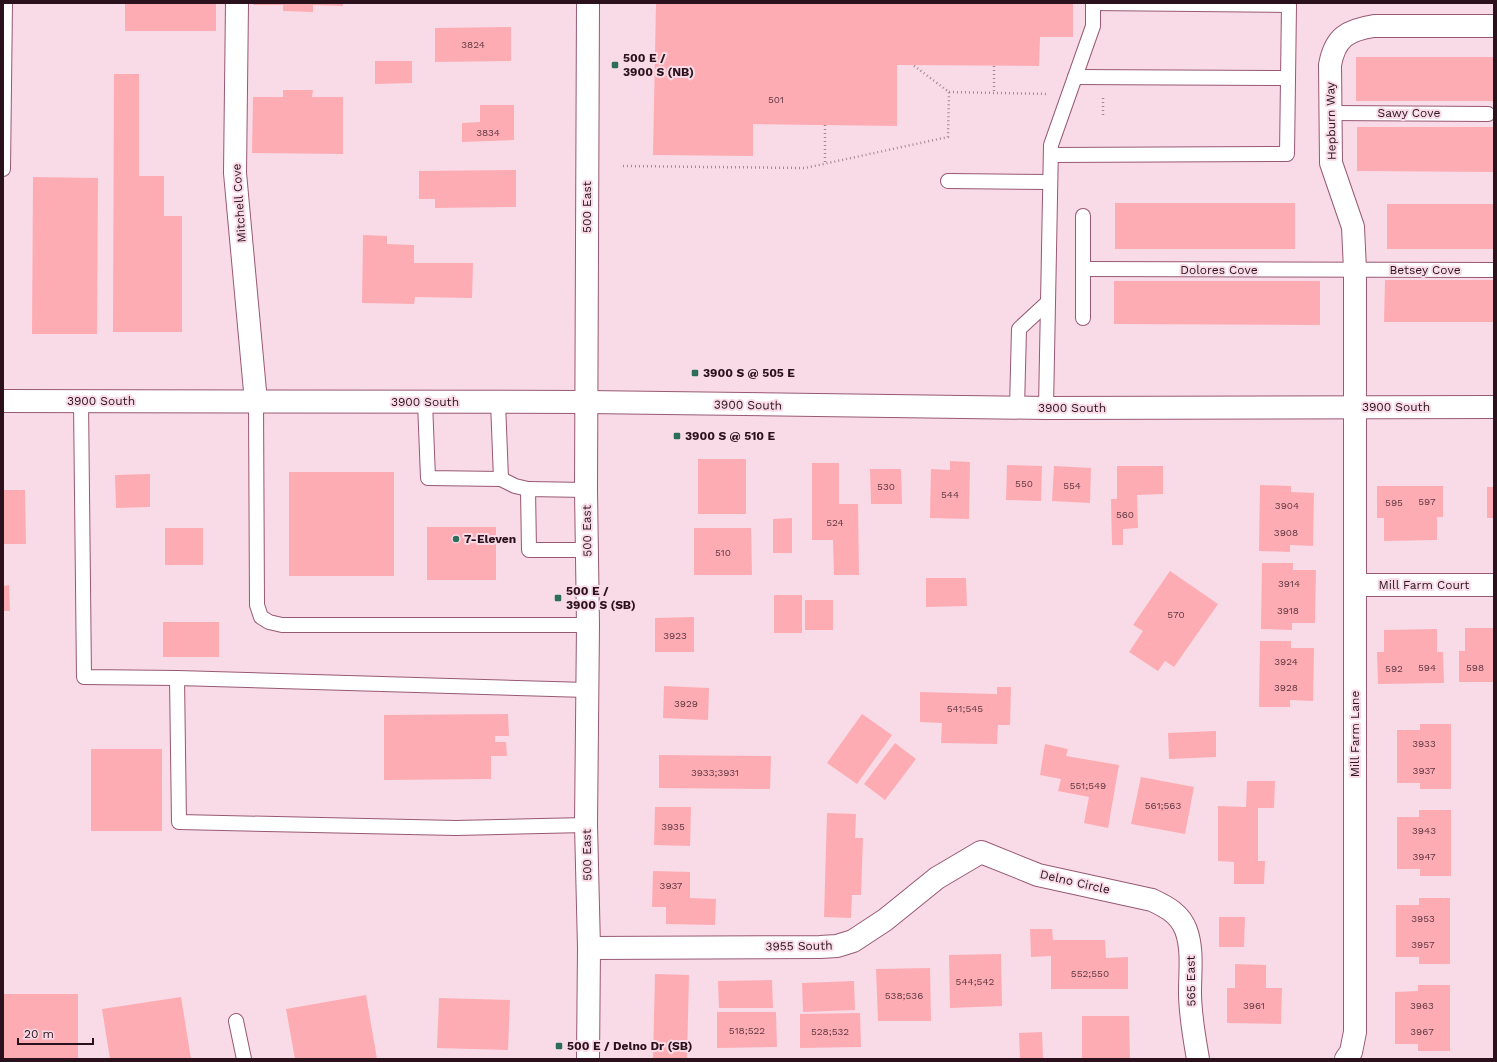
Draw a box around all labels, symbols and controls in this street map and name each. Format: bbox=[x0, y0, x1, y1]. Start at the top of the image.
house number: 3824 bbox=[461, 39, 485, 50]
place label: 500 E / 3900 S (NB) bbox=[623, 51, 694, 79]
marker: 500 E / 3900 S (NB) bbox=[610, 60, 620, 70]
street label: Hepburn Way bbox=[1323, 81, 1339, 160]
house number: 501 bbox=[768, 94, 784, 105]
street label: Sawy Cove bbox=[1378, 106, 1440, 120]
house number: 3834 bbox=[476, 127, 500, 138]
street label: Mitchell Cove bbox=[229, 163, 249, 243]
street label: 500 East bbox=[580, 181, 594, 233]
street label: Dolores Cove bbox=[1180, 263, 1258, 277]
street label: Betsey Cove bbox=[1389, 263, 1461, 277]
place label: 3900 S @ 505 E bbox=[703, 366, 795, 380]
marker: 3900 S @ 505 E bbox=[690, 368, 700, 378]
street label: 3900 South bbox=[67, 394, 135, 408]
street label: 3900 South bbox=[391, 395, 459, 409]
street label: 3900 South bbox=[714, 397, 782, 413]
street label: 3900 South bbox=[1362, 400, 1430, 414]
street label: 3900 South bbox=[1038, 401, 1106, 415]
place label: 3900 S @ 510 E bbox=[685, 429, 776, 443]
marker: 3900 S @ 510 E bbox=[672, 431, 682, 441]
house number: 550 bbox=[1015, 478, 1033, 489]
house number: 554 bbox=[1063, 480, 1081, 491]
house number: 530 bbox=[877, 481, 895, 492]
house number: 544 bbox=[941, 489, 959, 500]
house number: 597 bbox=[1418, 496, 1436, 507]
house number: 595 bbox=[1385, 497, 1403, 508]
house number: 3904 bbox=[1275, 500, 1299, 511]
street label: 500 East bbox=[580, 505, 594, 557]
house number: 560 bbox=[1116, 509, 1134, 520]
house number: 524 bbox=[826, 517, 844, 528]
house number: 3908 bbox=[1274, 527, 1298, 538]
place label: 7-Eleven bbox=[464, 532, 516, 546]
marker: 7-Eleven bbox=[451, 534, 461, 544]
house number: 510 bbox=[715, 547, 731, 558]
house number: 3914 bbox=[1278, 578, 1300, 589]
street label: Mill Farm Court bbox=[1379, 578, 1469, 592]
place label: 500 E / 3900 S (SB) bbox=[566, 584, 636, 612]
marker: 500 E / 3900 S (SB) bbox=[553, 593, 563, 603]
house number: 3918 bbox=[1277, 605, 1299, 616]
house number: 570 bbox=[1167, 609, 1185, 620]
house number: 3923 bbox=[663, 630, 687, 641]
house number: 3924 bbox=[1274, 656, 1298, 667]
house number: 594 bbox=[1418, 662, 1436, 673]
house number: 598 bbox=[1466, 662, 1484, 673]
house number: 592 bbox=[1385, 663, 1403, 674]
house number: 3928 bbox=[1274, 682, 1298, 693]
street label: Mill Farm Lane bbox=[1348, 691, 1362, 777]
house number: 3929 bbox=[674, 698, 698, 709]
house number: 541;545 bbox=[947, 703, 983, 714]
house number: 3933 bbox=[1412, 738, 1436, 749]
house number: 3937 bbox=[1413, 765, 1436, 776]
house number: 3933;3931 bbox=[691, 767, 739, 778]
house number: 551;549 bbox=[1070, 780, 1106, 791]
house number: 561;563 bbox=[1145, 800, 1181, 811]
house number: 3935 bbox=[661, 821, 685, 832]
house number: 3943 bbox=[1412, 825, 1436, 836]
street label: 500 East bbox=[580, 829, 594, 881]
house number: 3947 bbox=[1412, 851, 1436, 862]
street label: Delno Circle bbox=[1039, 867, 1111, 897]
house number: 3937 bbox=[660, 880, 683, 891]
house number: 3953 bbox=[1411, 913, 1435, 924]
street label: 3955 South bbox=[765, 938, 833, 954]
house number: 3957 bbox=[1411, 939, 1435, 950]
street label: 565 East bbox=[1184, 955, 1198, 1007]
house number: 552;550 bbox=[1071, 968, 1109, 979]
house number: 544;542 bbox=[956, 976, 995, 987]
house number: 538;536 bbox=[885, 990, 923, 1001]
house number: 3961 bbox=[1243, 1000, 1265, 1011]
house number: 3963 bbox=[1410, 1000, 1434, 1011]
scale bar bbox=[18, 1020, 93, 1046]
house number: 518;522 bbox=[729, 1025, 765, 1036]
house number: 528;532 bbox=[811, 1026, 849, 1037]
house number: 3967 bbox=[1410, 1026, 1434, 1037]
text: 20 m bbox=[24, 1027, 54, 1041]
place label: 500 E / Delno Dr (SB) bbox=[567, 1039, 693, 1053]
marker: 500 E / Delno Dr (SB) bbox=[554, 1041, 564, 1051]

